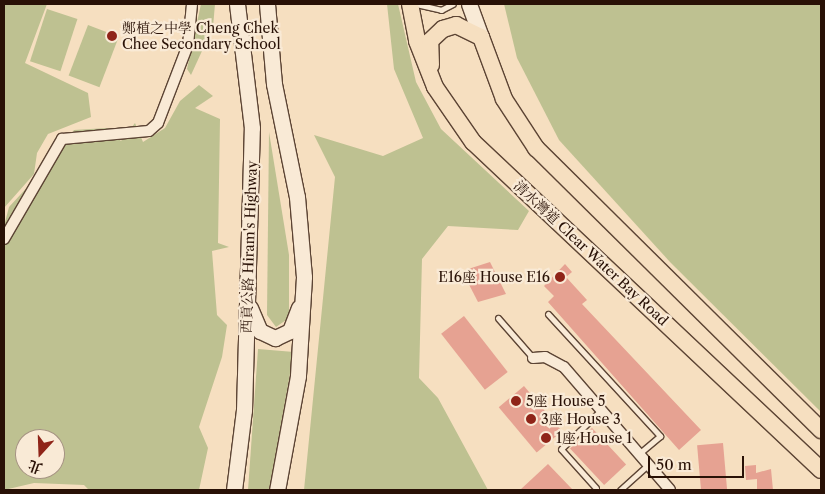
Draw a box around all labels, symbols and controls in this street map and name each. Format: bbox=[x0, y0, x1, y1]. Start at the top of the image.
place label: 鄭植之中學 Cheng Chek Chee Secondary School bbox=[122, 20, 281, 52]
marker: 鄭植之中學 Cheng Chek Chee Secondary School bbox=[106, 30, 118, 42]
street label: 西貢公路 Hiram's Highway bbox=[238, 160, 260, 334]
street label: 清水灣道 Clear Water Bay Road bbox=[510, 176, 672, 330]
place label: E16座 House E16 bbox=[438, 269, 550, 285]
marker: E16座 House E16 bbox=[554, 271, 566, 283]
place label: 5座 House 5 bbox=[526, 393, 605, 409]
marker: 5座 House 5 bbox=[510, 395, 522, 407]
place label: 3座 House 3 bbox=[541, 411, 621, 427]
marker: 3座 House 3 bbox=[525, 413, 537, 425]
north arrow bbox=[15, 429, 65, 479]
place label: 1座 House 1 bbox=[556, 430, 632, 446]
marker: 1座 House 1 bbox=[540, 432, 552, 444]
scale bar bbox=[650, 446, 746, 478]
text: 50 m bbox=[656, 455, 692, 474]
text: 北 bbox=[26, 456, 45, 478]

